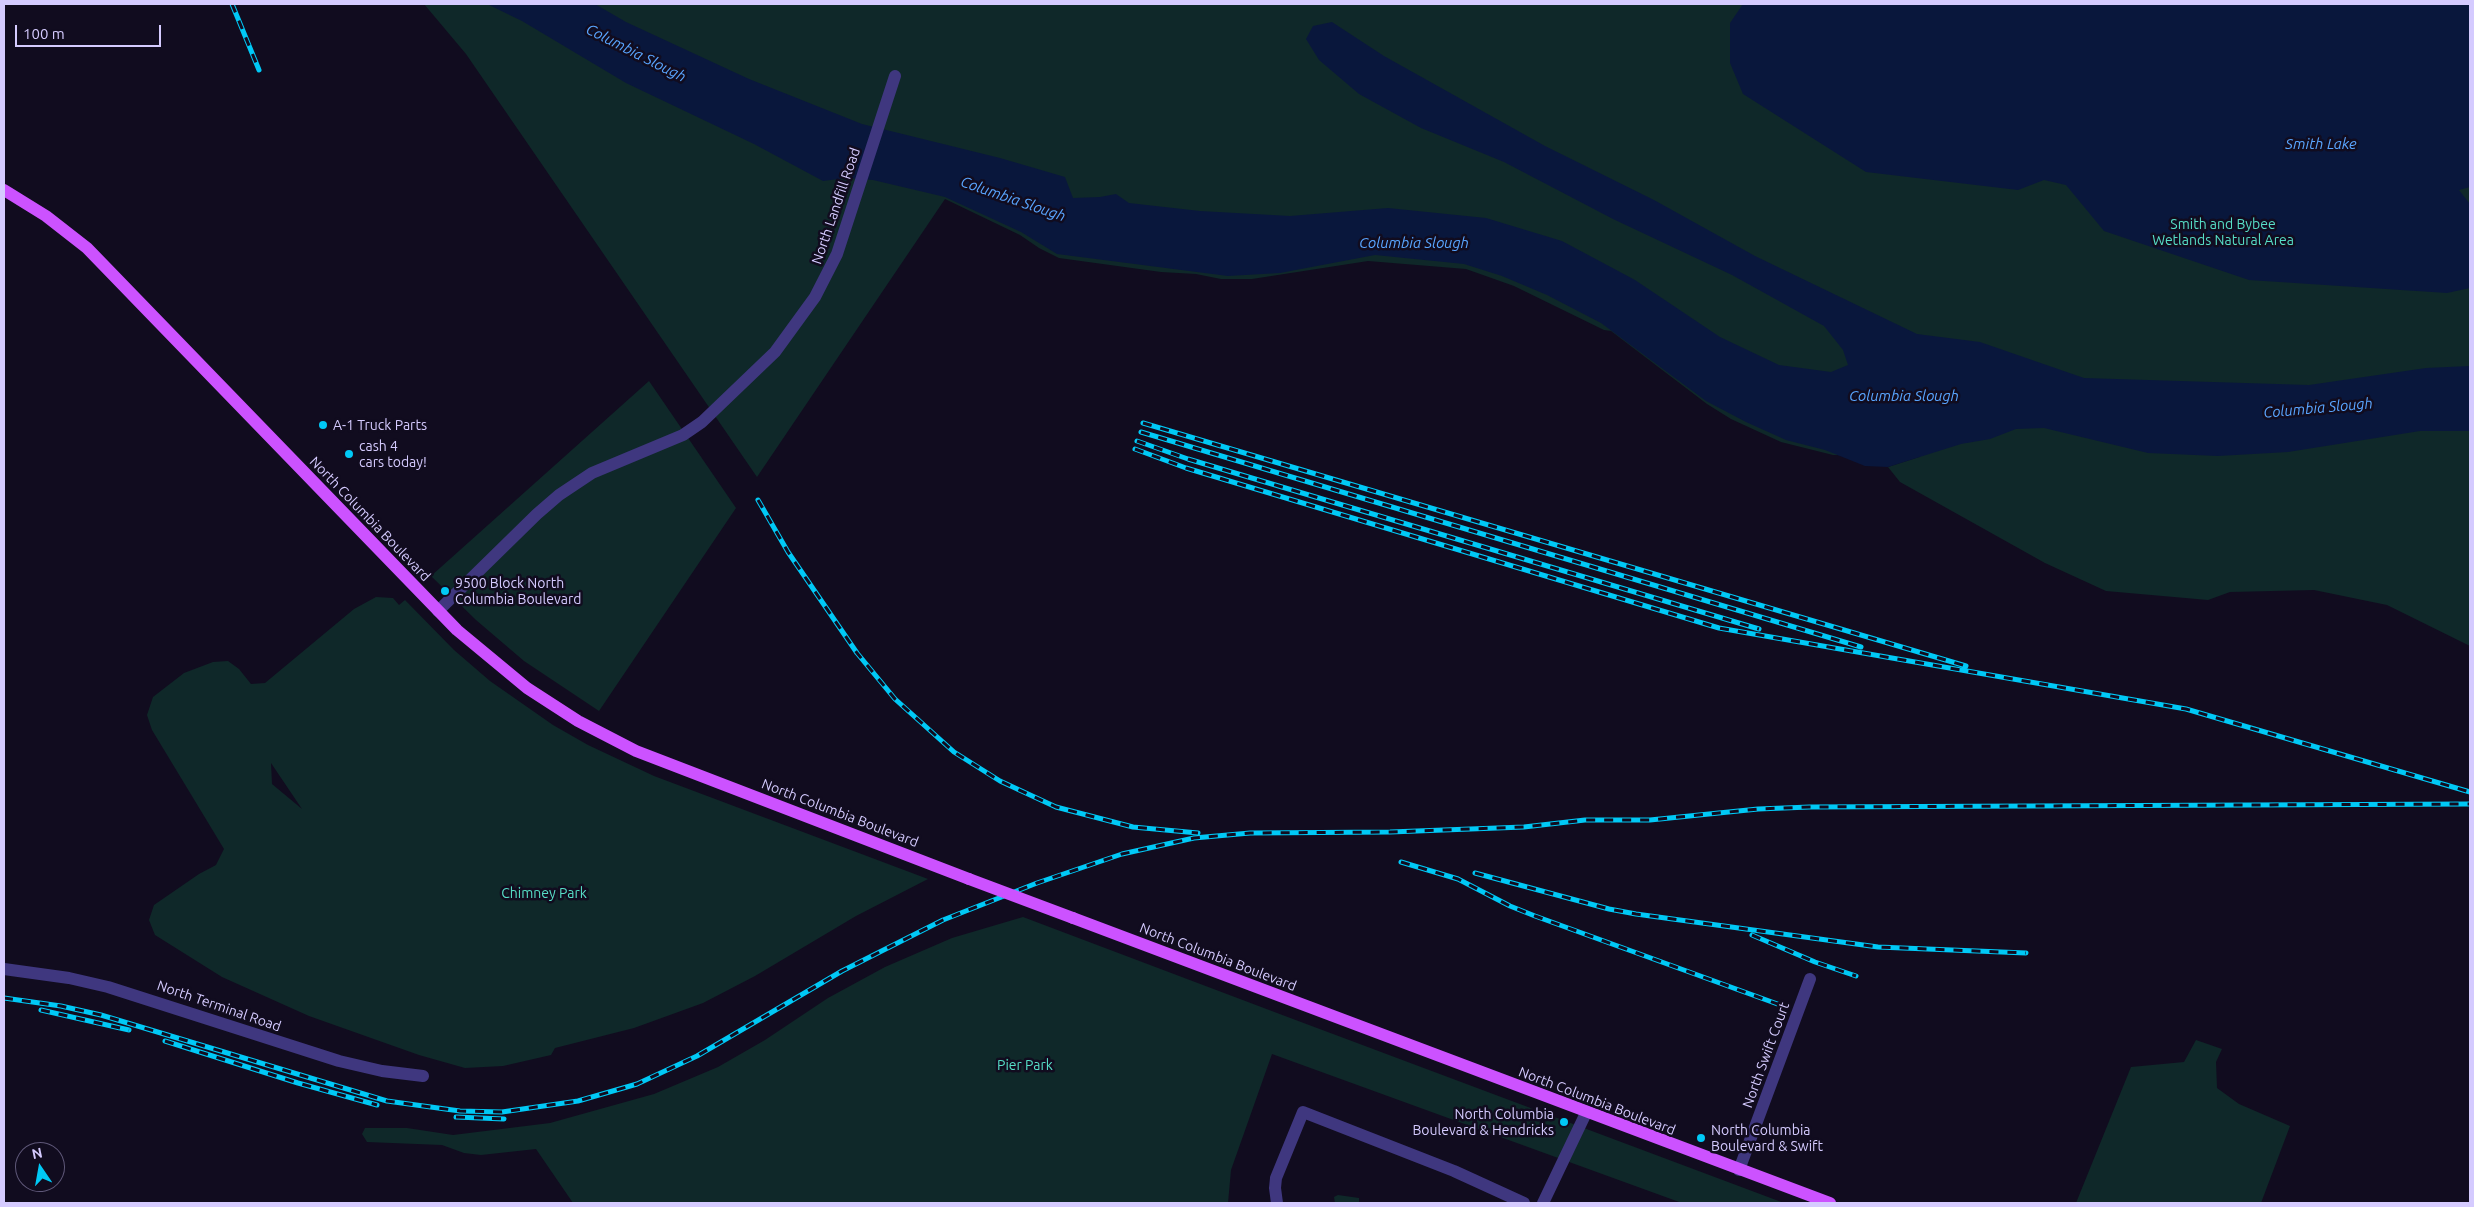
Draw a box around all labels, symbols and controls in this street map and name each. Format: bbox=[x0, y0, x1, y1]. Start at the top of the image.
scale bar bbox=[18, 15, 164, 47]
water label: Columbia Slough bbox=[583, 20, 689, 86]
text: 100 m bbox=[23, 25, 65, 42]
water label: Smith Lake bbox=[2285, 135, 2357, 153]
street label: North Landfill Road bbox=[808, 145, 864, 267]
water label: Columbia Slough bbox=[958, 173, 1068, 225]
park label: Smith and Bybee Wetlands Natural Area bbox=[2152, 216, 2294, 248]
water label: Columbia Slough bbox=[1359, 234, 1469, 252]
water label: Columbia Slough bbox=[1849, 387, 1959, 405]
water label: Columbia Slough bbox=[2263, 394, 2373, 422]
place label: A-1 Truck Parts bbox=[333, 417, 427, 433]
marker: A-1 Truck Parts bbox=[317, 419, 329, 431]
place label: cash 4 cars today! bbox=[359, 438, 427, 471]
marker: cash 4 cars today! bbox=[343, 448, 355, 460]
street label: North Columbia Boulevard bbox=[306, 453, 434, 585]
place label: 9500 Block North Columbia Boulevard bbox=[455, 575, 581, 608]
marker: 9500 Block North Columbia Boulevard bbox=[439, 585, 451, 597]
street label: North Columbia Boulevard bbox=[759, 775, 921, 851]
park label: Chimney Park bbox=[501, 885, 587, 901]
street label: North Columbia Boulevard bbox=[1137, 919, 1299, 995]
street label: North Terminal Road bbox=[155, 977, 283, 1035]
street label: North Swift Court bbox=[1739, 1000, 1793, 1110]
park label: Pier Park bbox=[997, 1057, 1053, 1073]
street label: North Columbia Boulevard bbox=[1516, 1063, 1678, 1139]
place label: North Columbia Boulevard & Hendricks bbox=[1412, 1106, 1554, 1138]
marker: North Columbia Boulevard & Hendricks bbox=[1558, 1116, 1570, 1128]
place label: North Columbia Boulevard & Swift bbox=[1711, 1122, 1823, 1154]
marker: North Columbia Boulevard & Swift bbox=[1695, 1132, 1707, 1144]
north arrow bbox=[15, 1142, 65, 1192]
text: N bbox=[30, 1144, 44, 1162]

